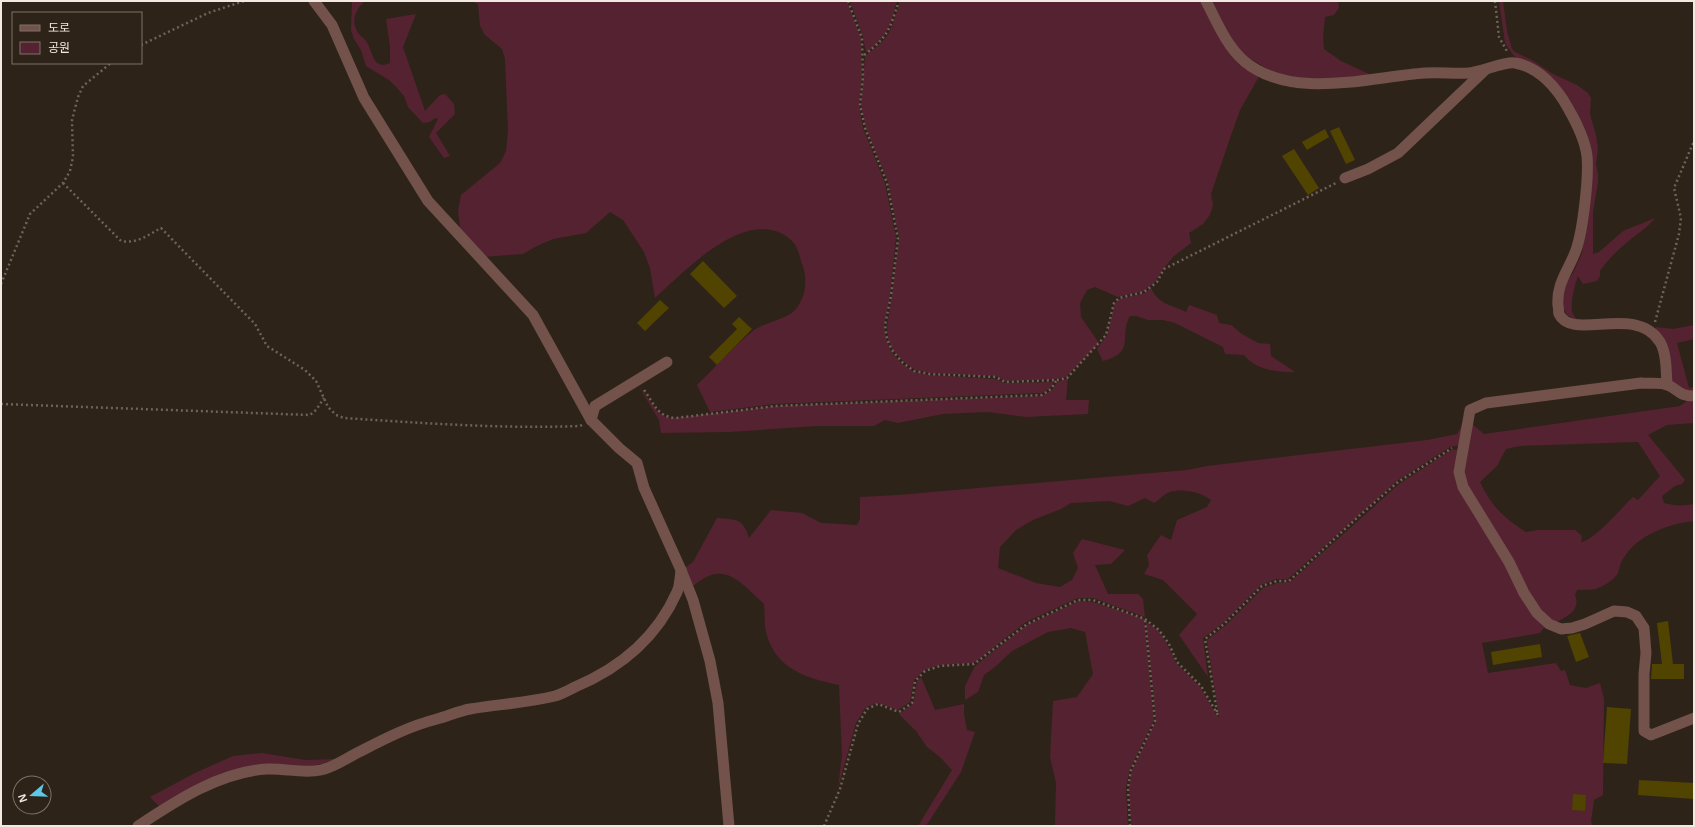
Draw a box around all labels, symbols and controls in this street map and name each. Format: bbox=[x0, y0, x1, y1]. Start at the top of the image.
legend bbox=[12, 12, 142, 64]
text: 도로 bbox=[48, 21, 70, 35]
text: 공원 bbox=[48, 41, 70, 55]
north arrow bbox=[12, 775, 52, 815]
text: N bbox=[16, 792, 30, 804]

